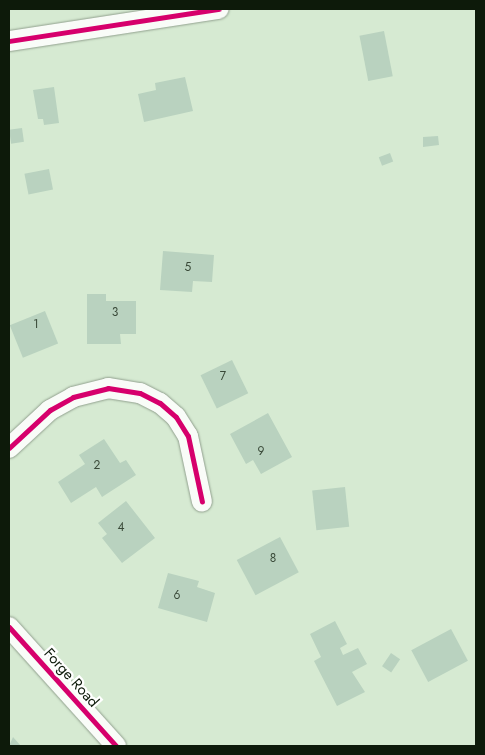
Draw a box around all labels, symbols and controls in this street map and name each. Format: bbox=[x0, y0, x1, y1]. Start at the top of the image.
house number: 5 bbox=[185, 261, 191, 275]
house number: 3 bbox=[112, 306, 118, 320]
house number: 1 bbox=[33, 318, 39, 332]
house number: 7 bbox=[220, 370, 226, 384]
house number: 9 bbox=[258, 445, 264, 459]
house number: 2 bbox=[94, 459, 100, 473]
house number: 4 bbox=[118, 521, 124, 535]
house number: 8 bbox=[270, 552, 276, 566]
house number: 6 bbox=[174, 589, 180, 603]
street label: Forge Road bbox=[40, 645, 102, 711]

